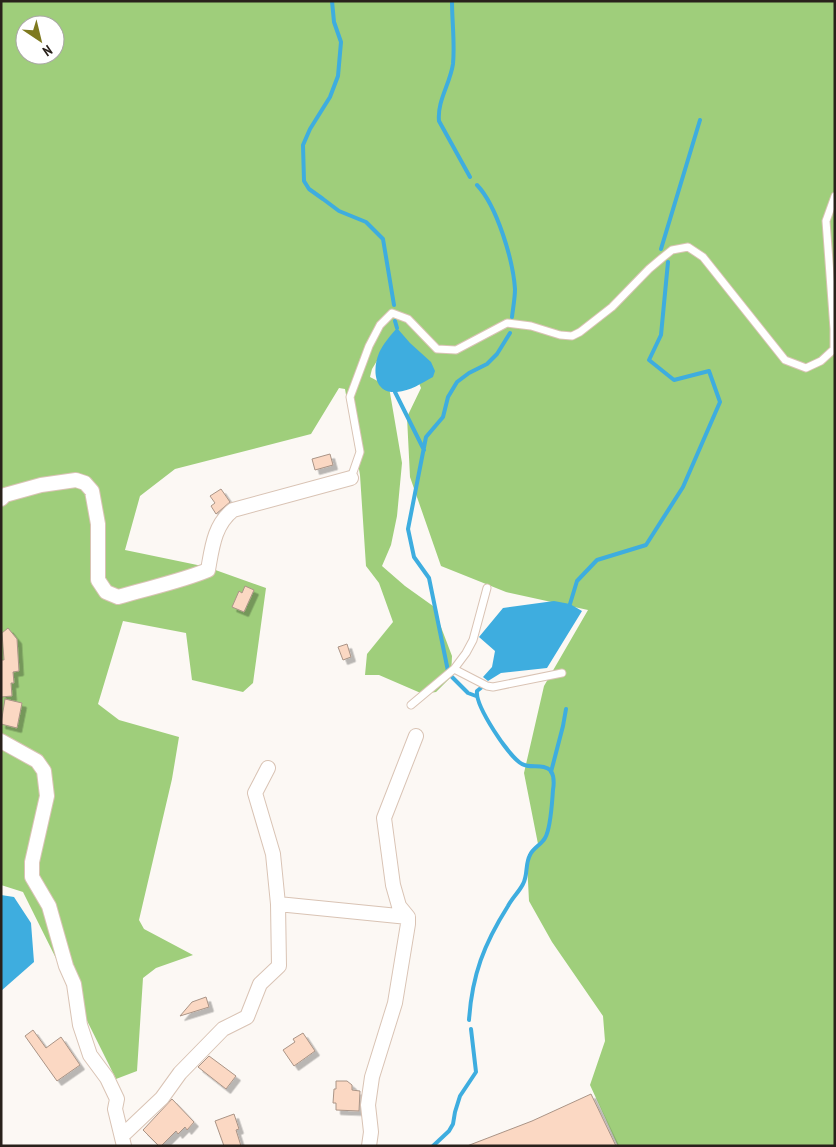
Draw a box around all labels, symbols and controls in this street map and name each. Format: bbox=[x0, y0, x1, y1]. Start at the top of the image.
north arrow bbox=[15, 15, 65, 65]
text: N bbox=[39, 41, 56, 60]

